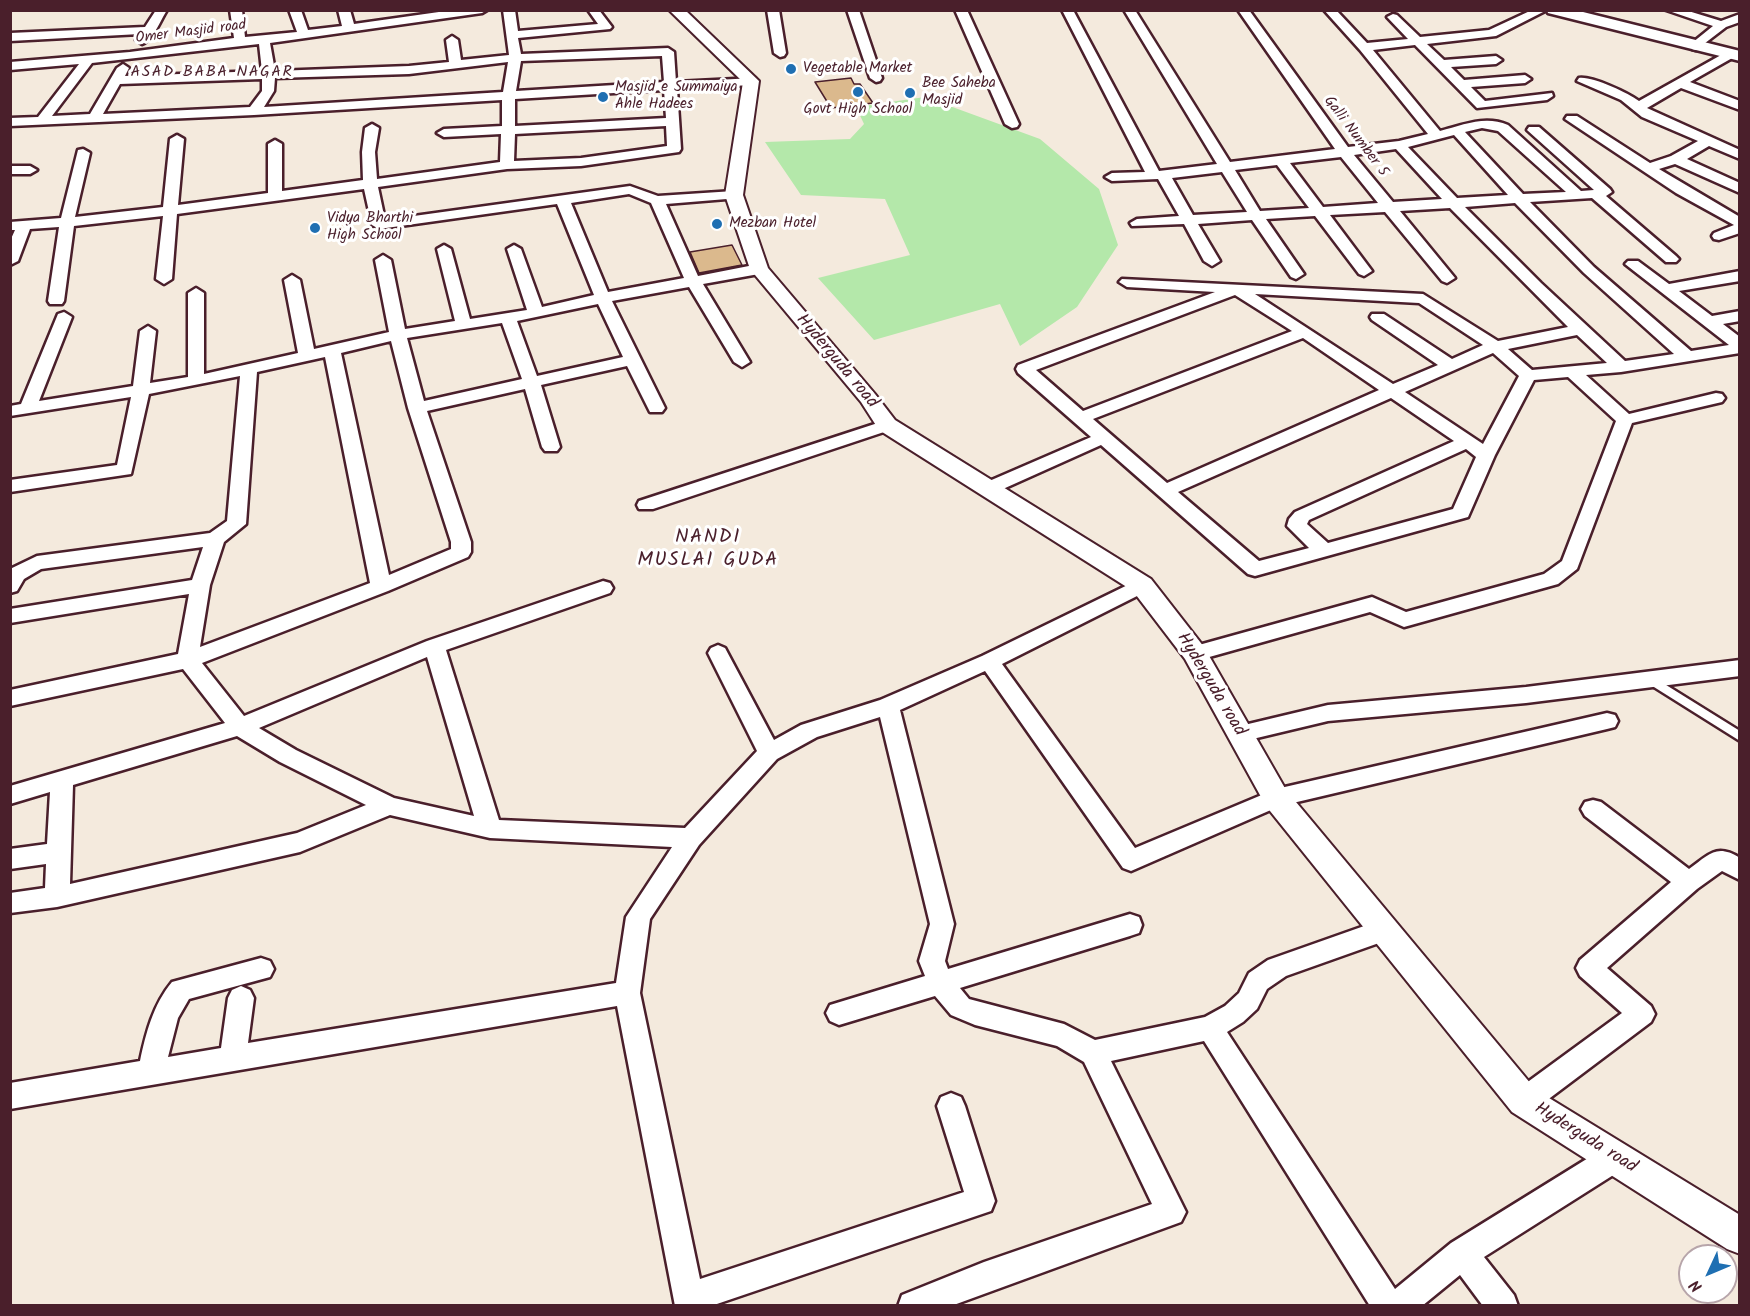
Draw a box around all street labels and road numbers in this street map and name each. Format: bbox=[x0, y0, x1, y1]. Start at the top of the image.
street label: Omer Masjid road bbox=[135, 17, 247, 49]
street label: Galli Number 5 bbox=[1319, 93, 1391, 181]
street label: Hyderguda road bbox=[790, 310, 882, 414]
street label: Hyderguda road bbox=[1171, 629, 1249, 741]
street label: Hyderguda road bbox=[1530, 1099, 1640, 1179]

